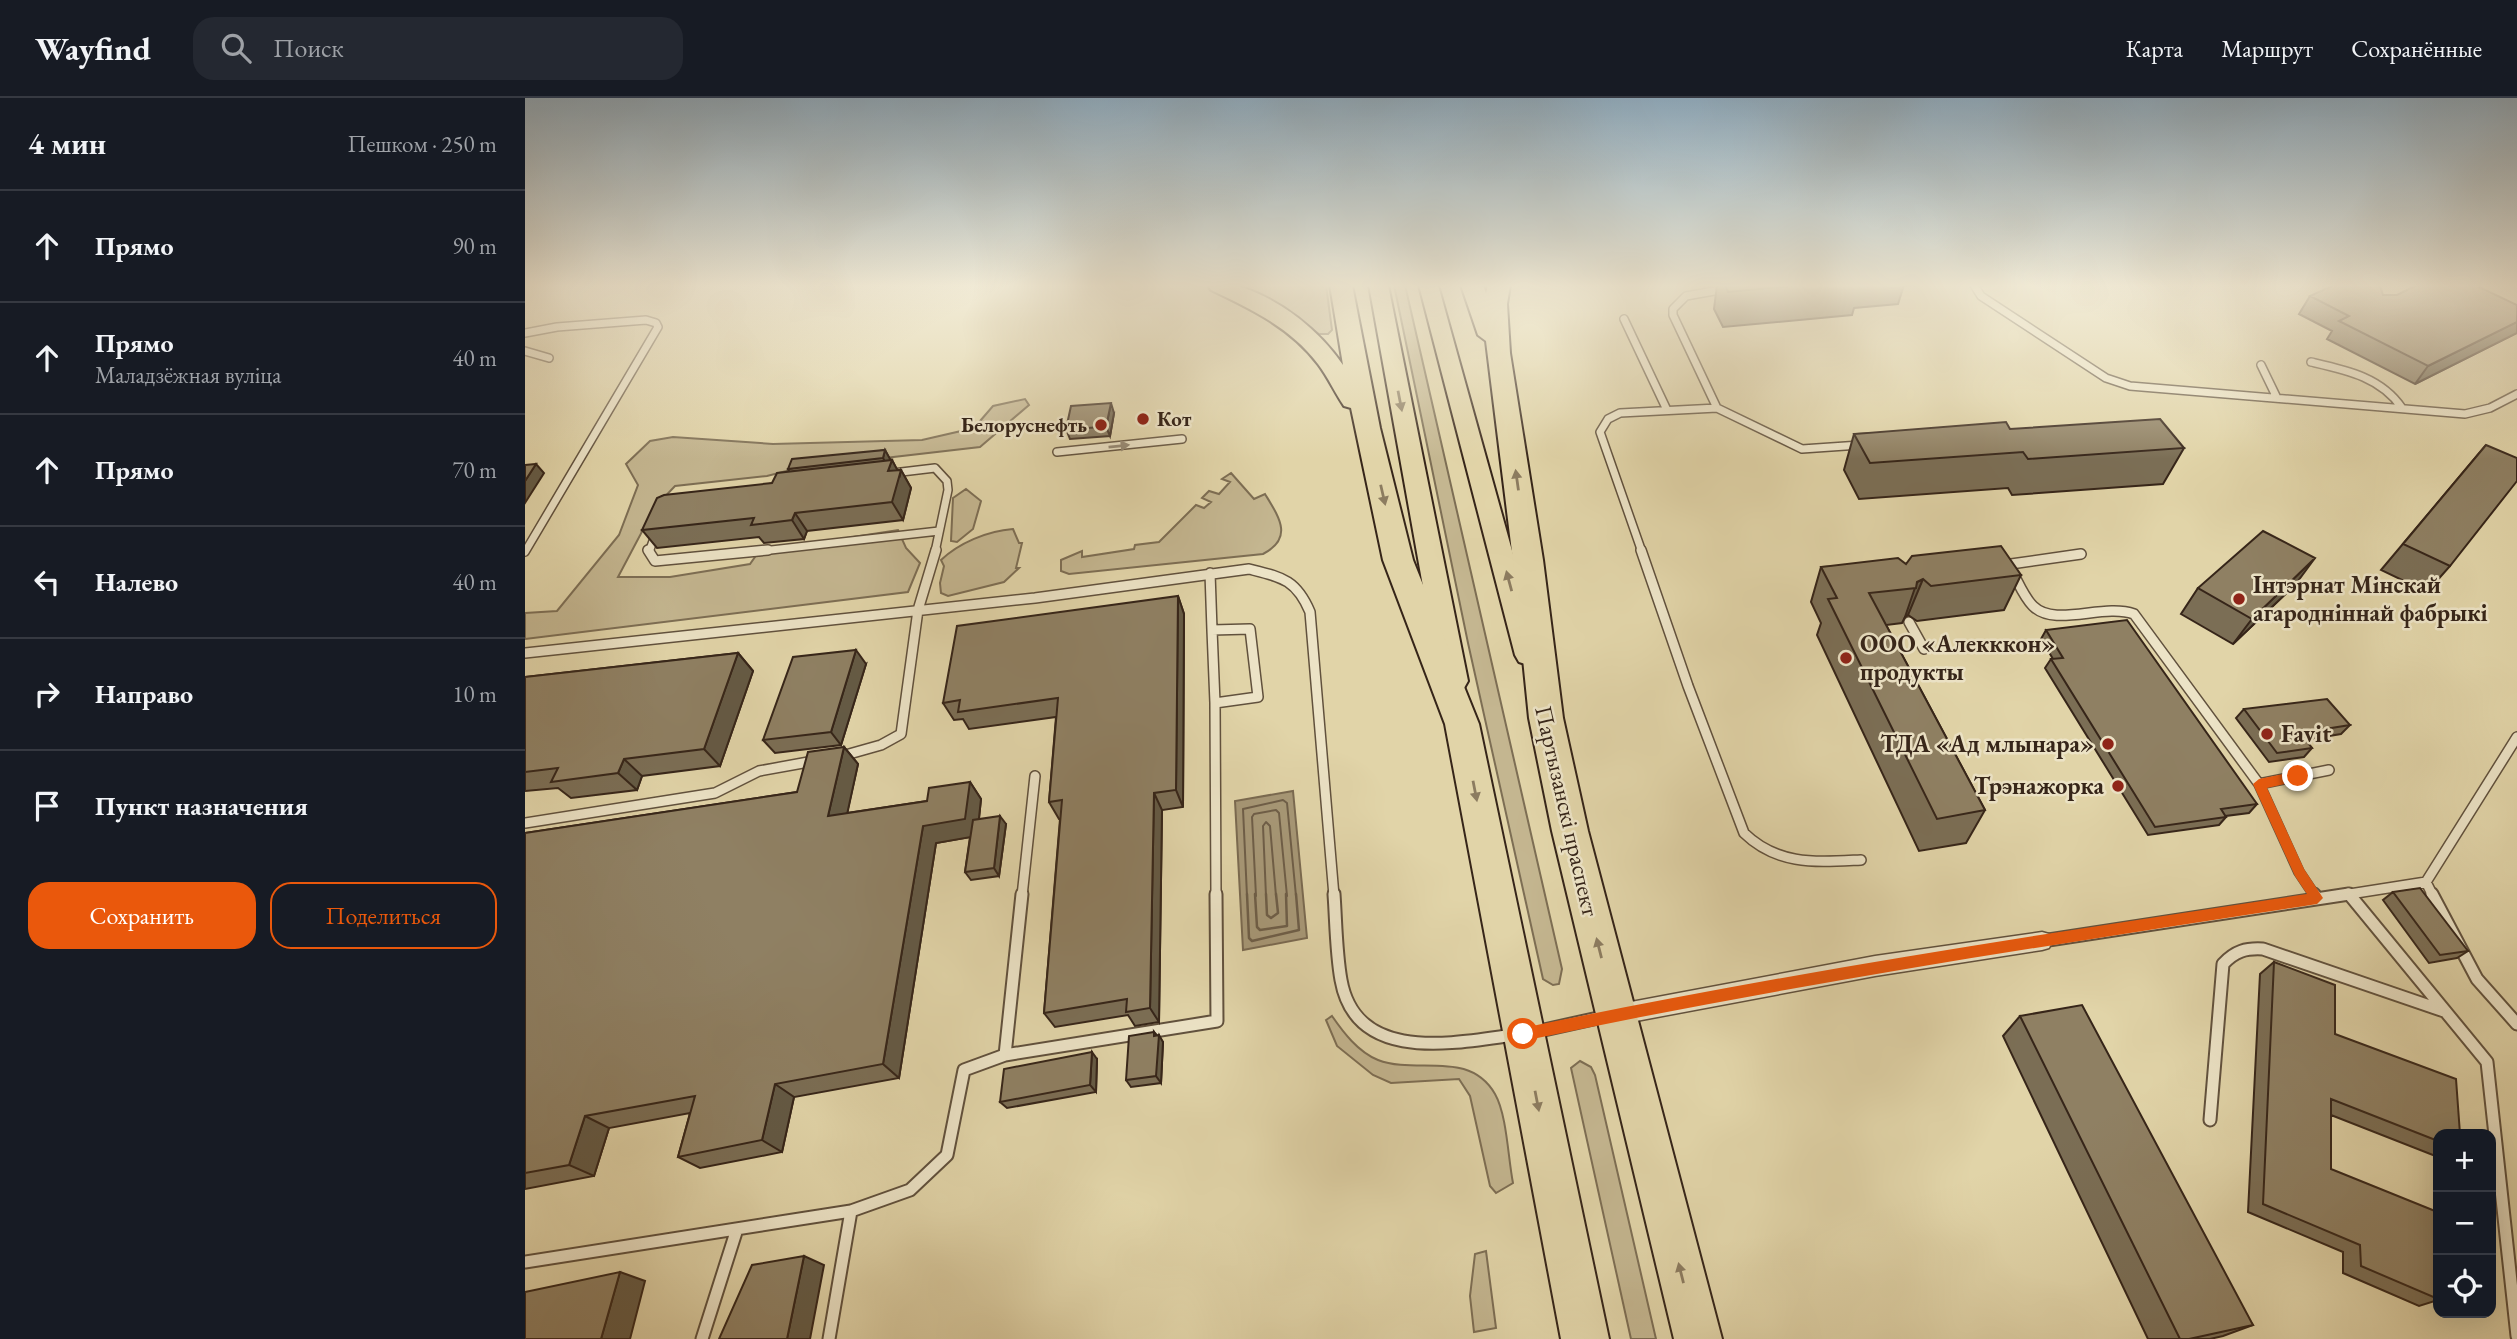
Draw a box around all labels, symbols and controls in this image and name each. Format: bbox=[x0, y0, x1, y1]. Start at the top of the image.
search box bbox=[193, 17, 683, 80]
text: Wayfind bbox=[35, 27, 151, 70]
icon: search bbox=[217, 29, 255, 67]
text: Поиск bbox=[273, 31, 344, 65]
text: Карта bbox=[2126, 33, 2183, 64]
text: Маршрут bbox=[2221, 33, 2313, 64]
text: Сохранённые bbox=[2351, 33, 2482, 64]
text: 4 мин bbox=[28, 124, 106, 163]
text: Пешком · 250 m bbox=[348, 129, 497, 159]
icon: ahead bbox=[28, 227, 66, 265]
text: Прямо bbox=[95, 229, 174, 263]
text: 90 m bbox=[452, 231, 497, 261]
text: Прямо bbox=[95, 326, 174, 360]
icon: ahead bbox=[28, 339, 66, 377]
text: 40 m bbox=[452, 343, 497, 373]
text: Маладзёжная вуліца bbox=[95, 360, 281, 390]
one-way arrow bbox=[1394, 390, 1405, 412]
place label: Кот bbox=[1157, 405, 1192, 432]
place label: Белоруснефть bbox=[961, 411, 1087, 438]
marker: Кот bbox=[1135, 411, 1151, 427]
marker: Белоруснефть bbox=[1093, 417, 1109, 433]
one-way arrow bbox=[1108, 440, 1130, 451]
icon: ahead bbox=[28, 451, 66, 489]
text: Прямо bbox=[95, 453, 174, 487]
text: 70 m bbox=[452, 455, 497, 485]
one-way arrow bbox=[1511, 469, 1522, 491]
one-way arrow bbox=[1378, 484, 1389, 506]
icon: left bbox=[28, 563, 66, 601]
text: Налево bbox=[95, 565, 178, 599]
text: 40 m bbox=[452, 567, 497, 597]
place label: Інтэрнат Мінскай агародніннай фабрыкі bbox=[2253, 569, 2488, 628]
one-way arrow bbox=[1503, 570, 1513, 591]
marker: Інтэрнат Мінскай агародніннай фабрыкі bbox=[2231, 591, 2247, 607]
place label: ООО «Алекккон» продукты bbox=[1860, 628, 2055, 688]
marker: ООО «Алекккон» продукты bbox=[1838, 650, 1854, 666]
icon: right bbox=[28, 675, 66, 713]
text: Направо bbox=[95, 677, 193, 711]
text: 10 m bbox=[452, 679, 497, 709]
street label: Партызанскі праспект bbox=[1528, 703, 1607, 919]
place label: Favit bbox=[2281, 718, 2331, 749]
marker: Favit bbox=[2259, 726, 2275, 742]
place label: ТДА «Ад млынара» bbox=[1880, 728, 2094, 759]
marker: ТДА «Ад млынара» bbox=[2100, 736, 2116, 752]
route end bbox=[2282, 760, 2313, 791]
place label: Трэнажорка bbox=[1973, 770, 2104, 801]
marker: Трэнажорка bbox=[2110, 778, 2126, 794]
one-way arrow bbox=[1470, 780, 1481, 802]
icon: arrive bbox=[28, 787, 66, 825]
text: Пункт назначения bbox=[95, 789, 308, 823]
button: Сохранить bbox=[28, 882, 256, 949]
button: Поделиться bbox=[270, 882, 497, 949]
one-way arrow bbox=[1593, 937, 1604, 959]
route start bbox=[1507, 1018, 1538, 1049]
one-way arrow bbox=[1531, 1090, 1542, 1112]
map controls bbox=[2433, 1129, 2496, 1318]
button: + bbox=[2433, 1129, 2496, 1192]
button: − bbox=[2433, 1192, 2496, 1255]
button: locate bbox=[2433, 1255, 2496, 1318]
one-way arrow bbox=[1675, 1262, 1686, 1284]

